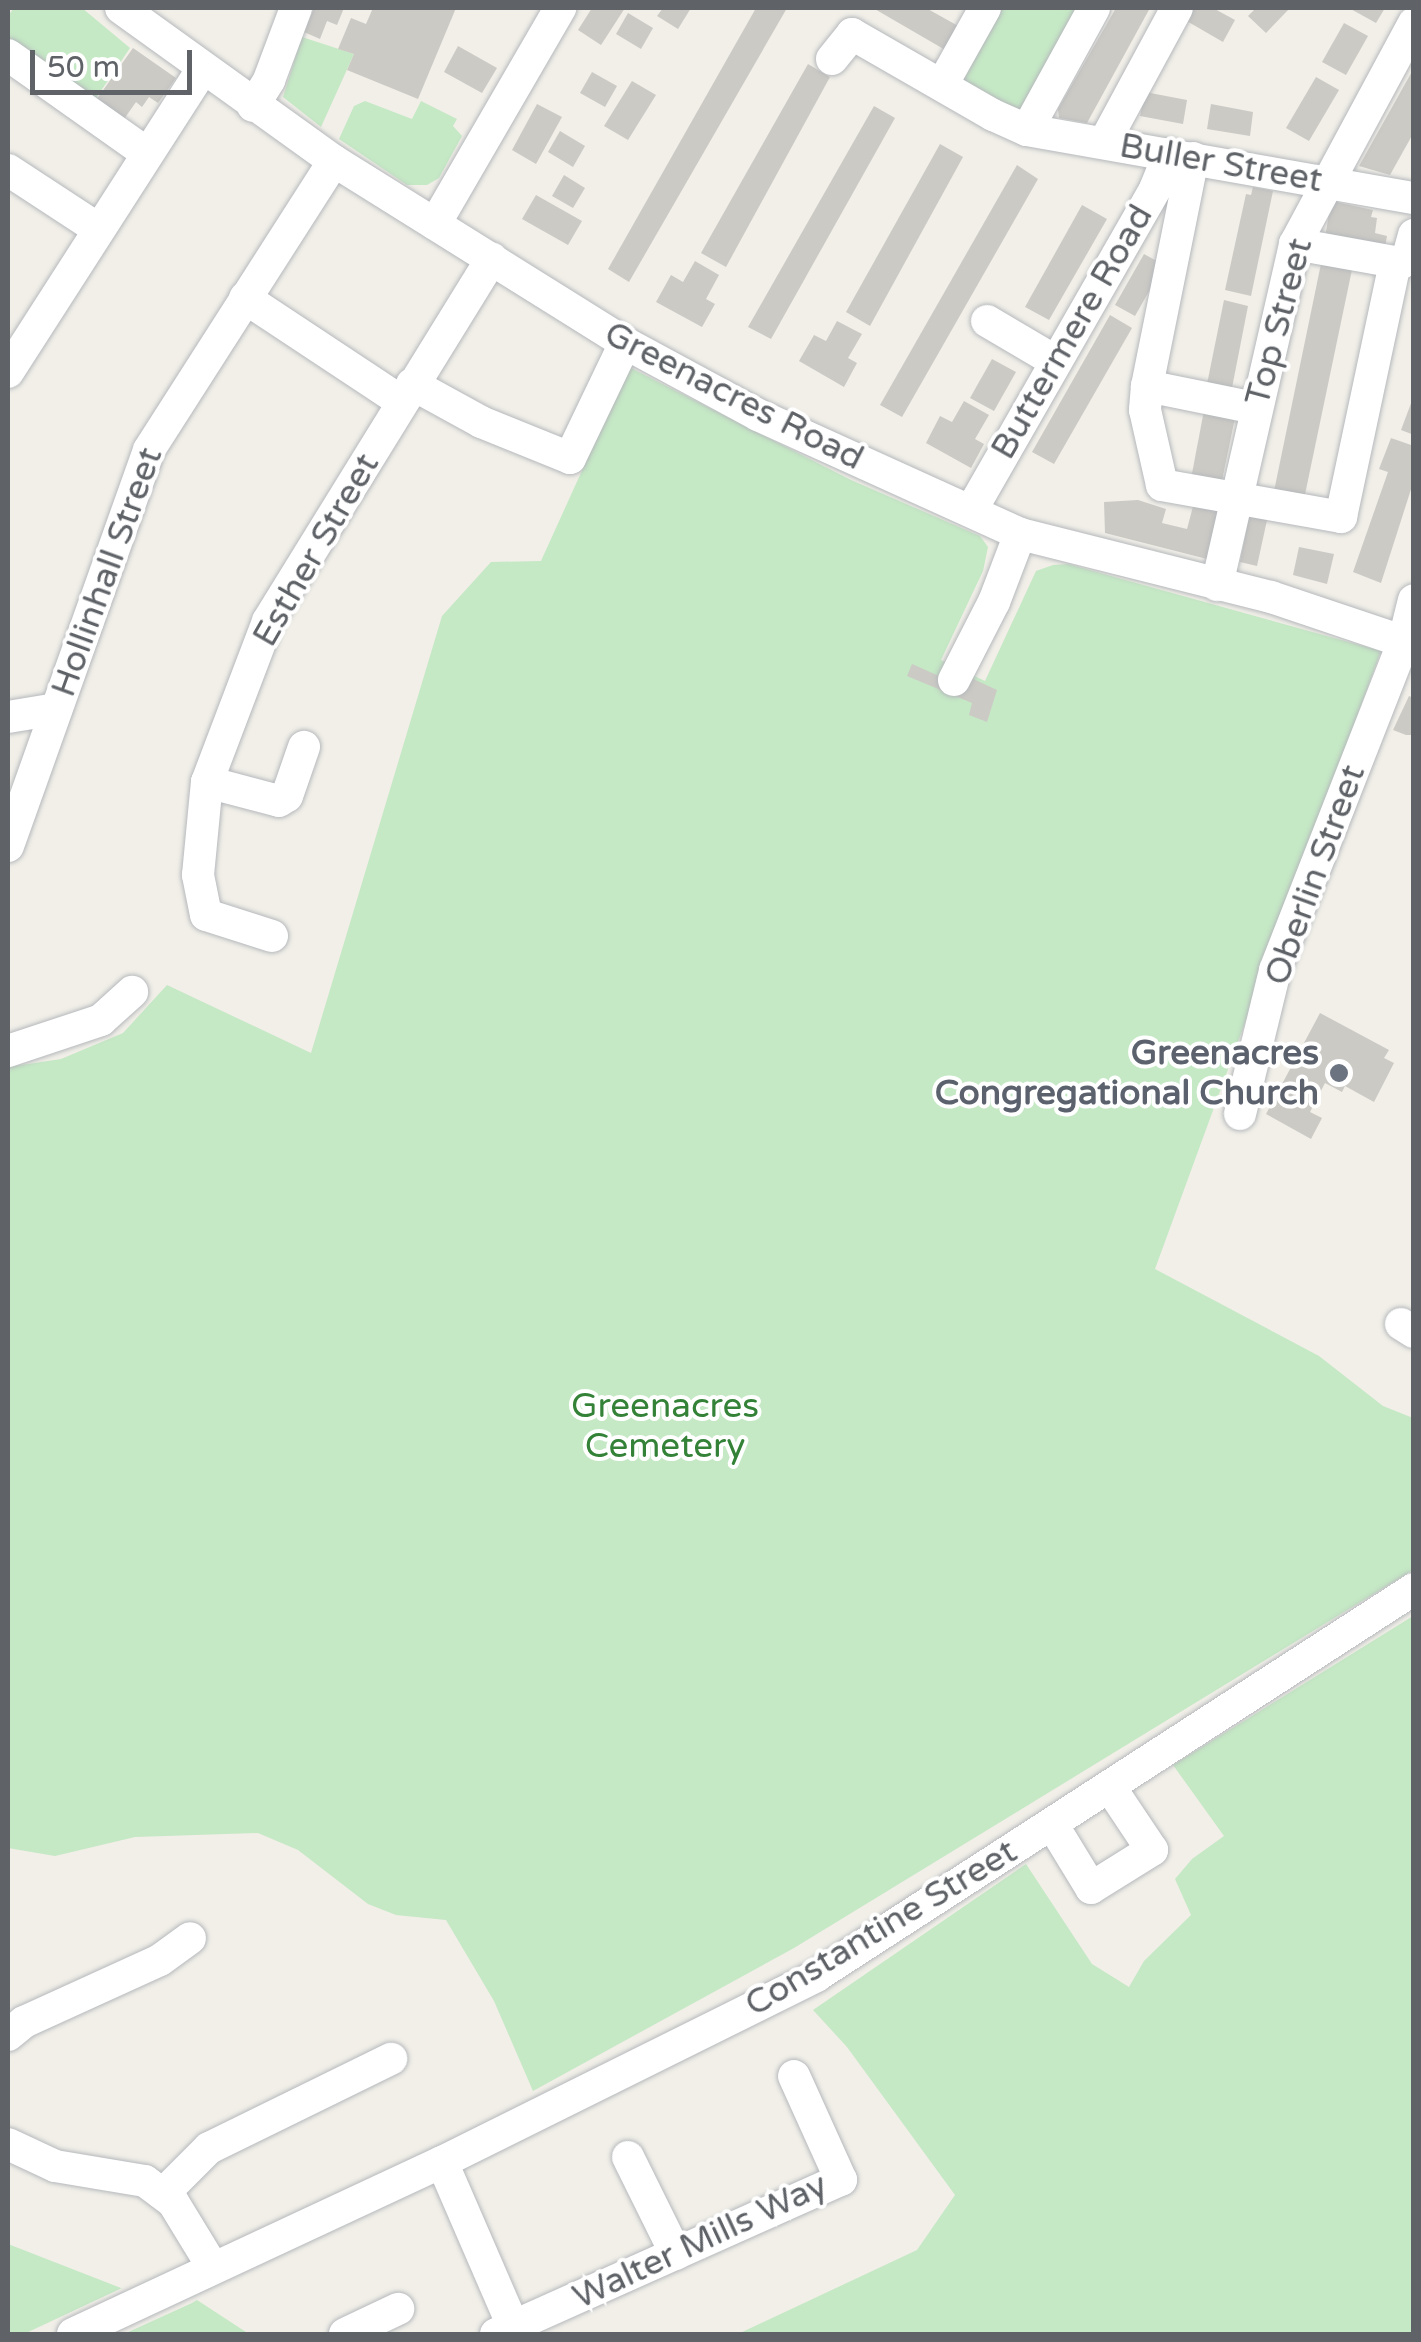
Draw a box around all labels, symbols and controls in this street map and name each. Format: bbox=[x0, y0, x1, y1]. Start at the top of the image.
scale bar bbox=[35, 30, 198, 92]
text: 50 m bbox=[47, 49, 120, 86]
street label: Buller Street bbox=[1116, 125, 1326, 201]
street label: Buttermere Road bbox=[982, 197, 1162, 467]
street label: Top Street bbox=[1237, 234, 1321, 410]
street label: Greenacres Road bbox=[597, 313, 871, 479]
street label: Hollinhall Street bbox=[42, 442, 172, 702]
street label: Esther Street bbox=[244, 446, 388, 654]
street label: Oberlin Street bbox=[1256, 759, 1374, 991]
place label: Greenacres Congregational Church bbox=[935, 1032, 1319, 1114]
marker: Greenacres Congregational Church bbox=[1328, 1062, 1350, 1084]
park label: Greenacres Cemetery bbox=[571, 1385, 759, 1467]
street label: Constantine Street bbox=[738, 1830, 1024, 2026]
street label: Walter Mills Way bbox=[566, 2164, 834, 2318]

